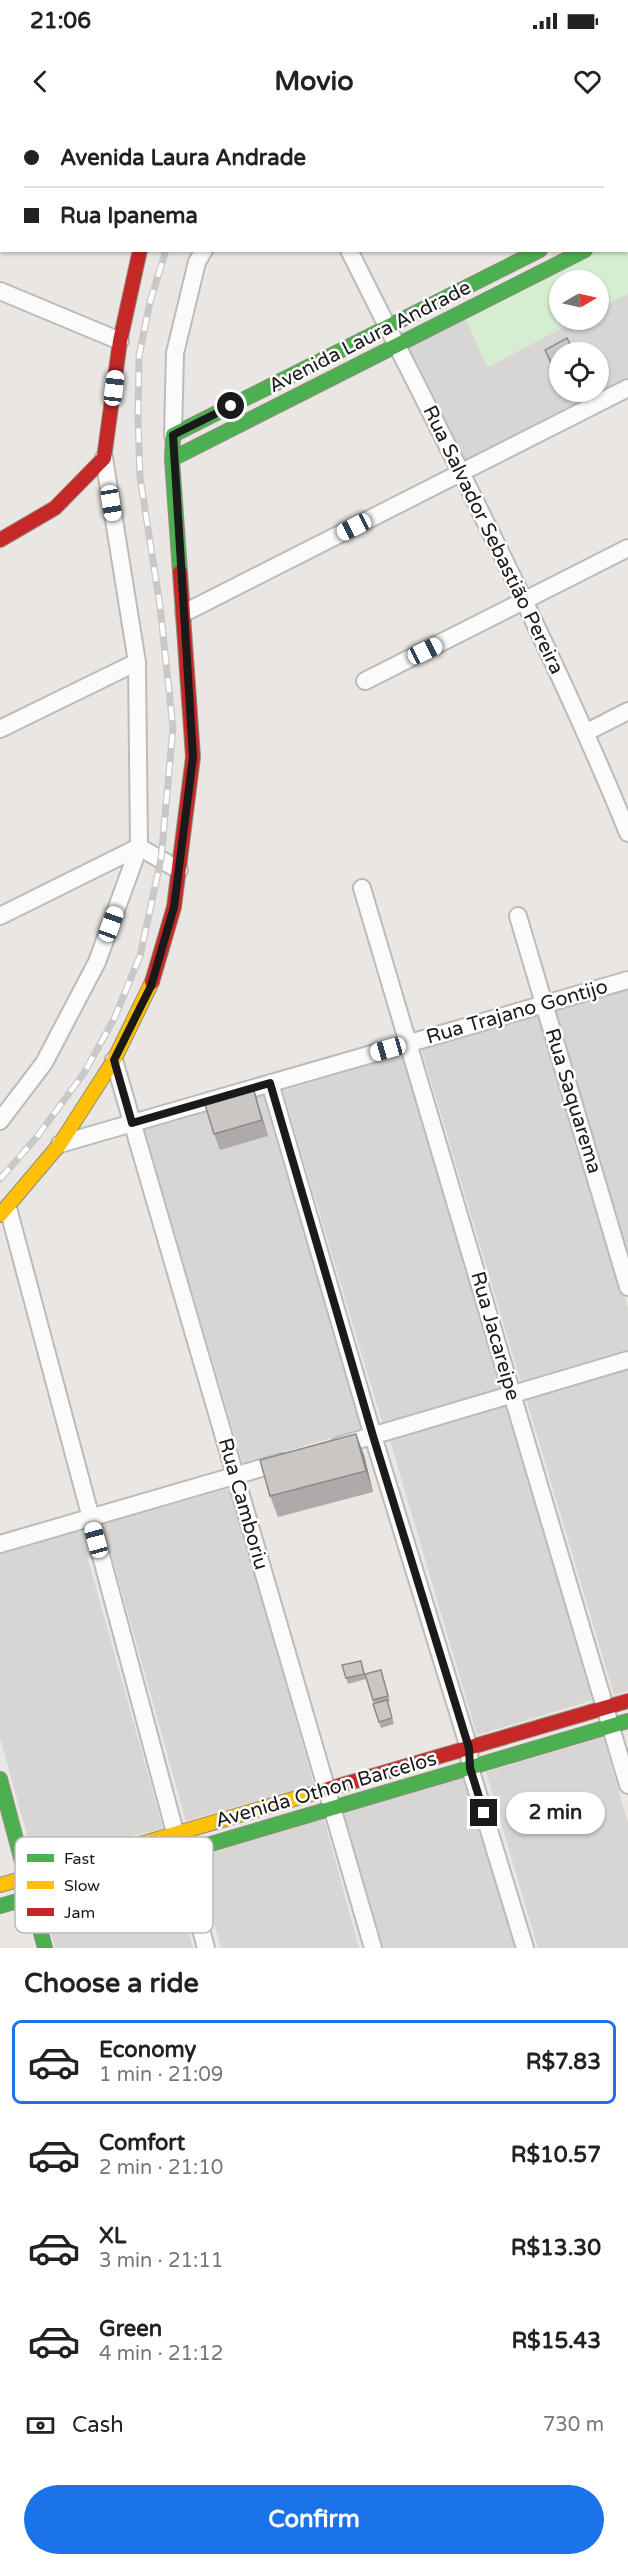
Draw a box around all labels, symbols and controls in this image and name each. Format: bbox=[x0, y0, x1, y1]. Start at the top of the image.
text: 21:06 bbox=[30, 8, 91, 34]
icon: back bbox=[24, 65, 57, 98]
text: Movio bbox=[274, 65, 354, 98]
icon: heart bbox=[571, 65, 604, 98]
text: Avenida Laura Andrade bbox=[60, 145, 306, 171]
text: Rua Ipanema bbox=[60, 203, 198, 229]
north arrow bbox=[549, 270, 609, 330]
map controls bbox=[549, 270, 609, 402]
street label: Avenida Laura Andrade bbox=[265, 276, 475, 398]
button: locate bbox=[549, 342, 609, 402]
car bbox=[103, 369, 125, 407]
route start bbox=[217, 392, 244, 419]
street label: Rua Salvador Sebastião Pereira bbox=[417, 402, 569, 678]
car bbox=[99, 484, 123, 522]
car bbox=[334, 511, 374, 543]
car bbox=[405, 635, 445, 667]
car bbox=[96, 904, 126, 944]
street label: Rua Trajano Gontijo bbox=[423, 975, 611, 1049]
street label: Rua Saquarema bbox=[539, 1025, 607, 1177]
car bbox=[368, 1035, 408, 1063]
street label: Rua Jacareipe bbox=[465, 1269, 525, 1403]
street label: Rua Camboriu bbox=[213, 1435, 273, 1573]
car bbox=[83, 1520, 109, 1560]
street label: Avenida Othon Barcelos bbox=[213, 1747, 439, 1833]
callout: 2 min bbox=[505, 1792, 604, 1834]
route end bbox=[470, 1799, 497, 1826]
text: 2 min bbox=[529, 1801, 582, 1825]
legend bbox=[15, 1837, 213, 1933]
text: Fast bbox=[64, 1849, 95, 1869]
text: Slow bbox=[64, 1876, 100, 1896]
text: Jam bbox=[64, 1903, 95, 1923]
text: Choose a ride bbox=[24, 1967, 199, 2000]
icon: car bbox=[27, 2035, 81, 2089]
text: Economy bbox=[99, 2037, 196, 2063]
text: R$7.83 bbox=[526, 2049, 601, 2075]
text: 1 min · 21:09 bbox=[99, 2063, 223, 2087]
icon: car bbox=[27, 2128, 81, 2182]
text: Comfort bbox=[99, 2130, 185, 2156]
text: R$10.57 bbox=[511, 2142, 601, 2168]
text: 2 min · 21:10 bbox=[99, 2156, 223, 2180]
icon: car bbox=[27, 2221, 81, 2275]
text: XL bbox=[99, 2223, 126, 2249]
text: R$13.30 bbox=[511, 2235, 601, 2261]
text: 3 min · 21:11 bbox=[99, 2249, 223, 2273]
icon: car bbox=[27, 2314, 81, 2368]
text: Green bbox=[99, 2316, 162, 2342]
text: R$15.43 bbox=[511, 2328, 601, 2354]
text: 4 min · 21:12 bbox=[99, 2342, 223, 2366]
icon: cash bbox=[24, 2409, 57, 2442]
text: Cash bbox=[72, 2412, 124, 2438]
text: 730 m bbox=[543, 2413, 604, 2437]
button: Confirm bbox=[24, 2485, 604, 2554]

